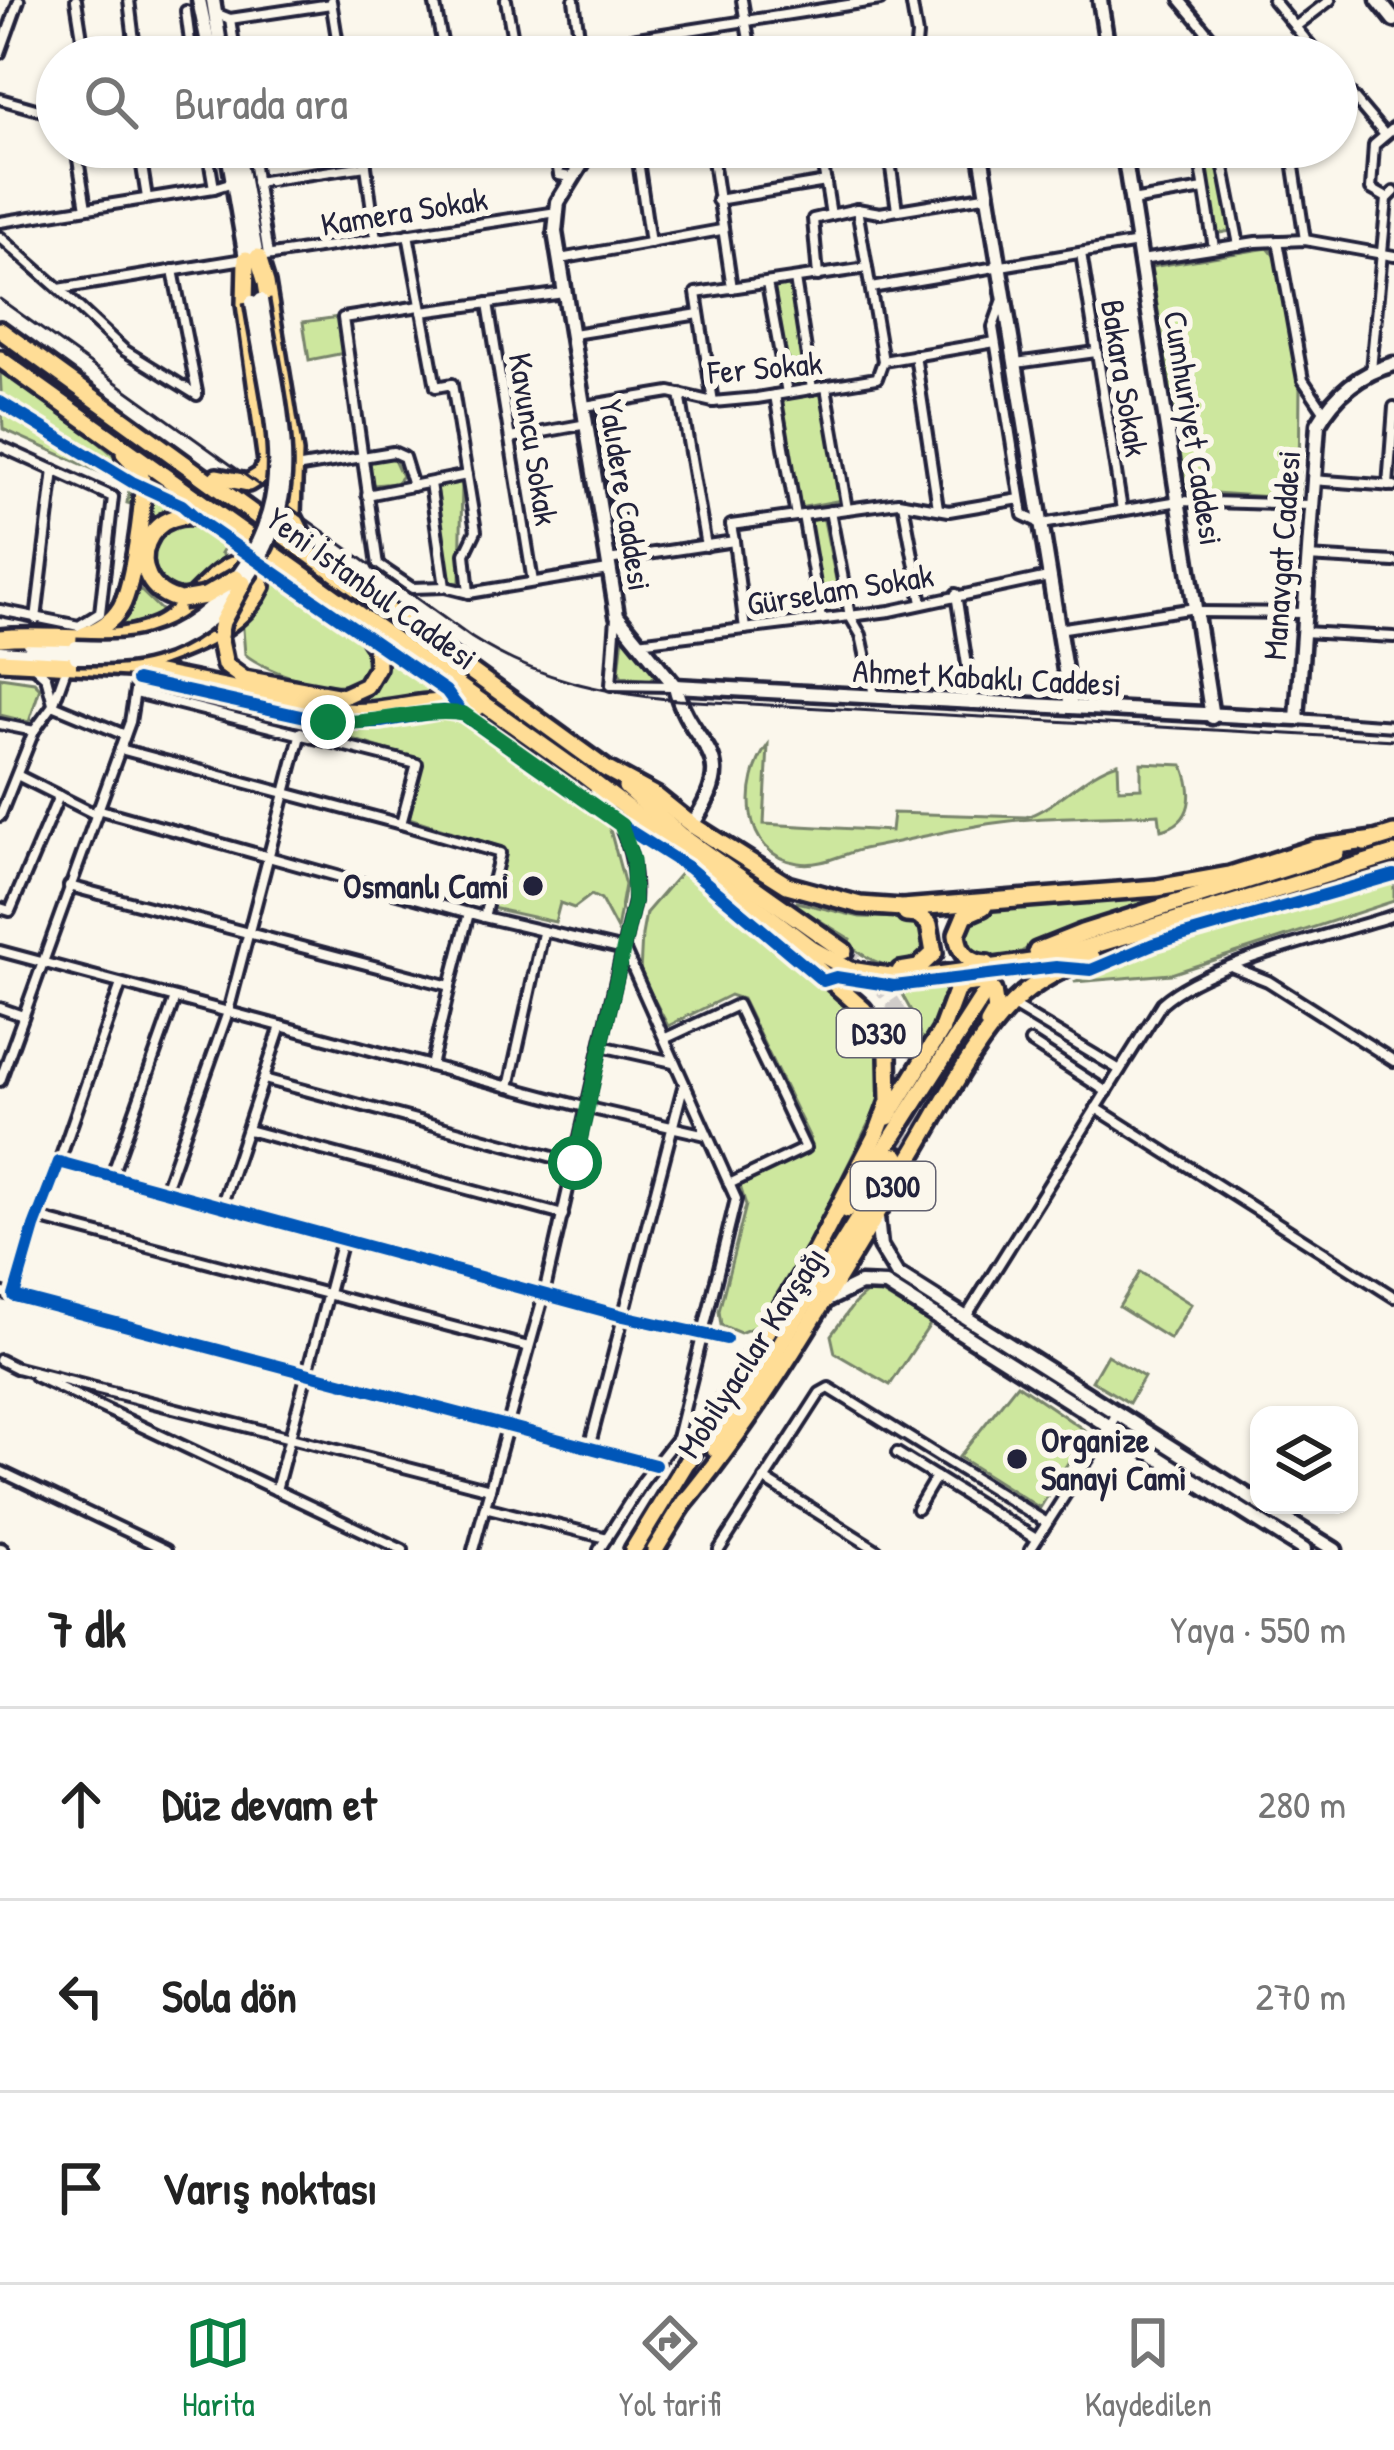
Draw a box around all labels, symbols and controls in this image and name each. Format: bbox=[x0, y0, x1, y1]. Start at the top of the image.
search box bbox=[36, 36, 1358, 168]
icon: search bbox=[78, 69, 144, 135]
text: Burada ara bbox=[174, 72, 348, 133]
street label: Kamera Sokak bbox=[318, 176, 491, 246]
street label: Bakara Sokak bbox=[1091, 296, 1159, 460]
street label: Cumhuriyet Caddesi bbox=[1153, 308, 1234, 549]
street label: Fer Sokak bbox=[705, 340, 824, 394]
street label: Kavuncu Sokak bbox=[499, 350, 569, 529]
street label: Yalıdere Caddesi bbox=[589, 396, 663, 594]
street label: Manavgat Caddesi bbox=[1252, 449, 1311, 661]
street label: Yeni İstanbul Caddesi bbox=[258, 497, 486, 679]
street label: Gürselam Sokak bbox=[744, 553, 937, 625]
street label: Ahmet Kabaklı Caddesi bbox=[852, 648, 1122, 706]
route end bbox=[301, 695, 355, 749]
place label: Osmanlı Cami bbox=[343, 864, 509, 908]
marker: Osmanlı Cami bbox=[520, 873, 546, 899]
road number: D330 bbox=[837, 1009, 921, 1057]
route start bbox=[548, 1136, 602, 1190]
road number: D300 bbox=[851, 1162, 935, 1210]
street label: Mobilyacılar Kavşağı bbox=[666, 1238, 836, 1466]
map controls bbox=[1250, 1406, 1358, 1514]
button: layers bbox=[1250, 1406, 1358, 1514]
place label: Organize Sanayi Cami bbox=[1041, 1418, 1187, 1502]
marker: Organize Sanayi Cami bbox=[1004, 1446, 1030, 1472]
text: 7 dk bbox=[48, 1594, 126, 1663]
text: Yaya · 550 m bbox=[1170, 1602, 1346, 1655]
icon: ahead bbox=[48, 1771, 114, 1837]
text: Düz devam et bbox=[162, 1773, 376, 1834]
text: 280 m bbox=[1258, 1777, 1346, 1830]
icon: left bbox=[48, 1963, 114, 2029]
text: Sola dön bbox=[162, 1965, 297, 2026]
text: 270 m bbox=[1255, 1969, 1346, 2022]
icon: arrive bbox=[48, 2155, 114, 2221]
text: Varış noktası bbox=[162, 2157, 378, 2218]
tab: Harita bbox=[182, 2310, 255, 2426]
tab: Yol tarifi bbox=[619, 2310, 721, 2426]
tab: Kaydedilen bbox=[1085, 2310, 1212, 2426]

